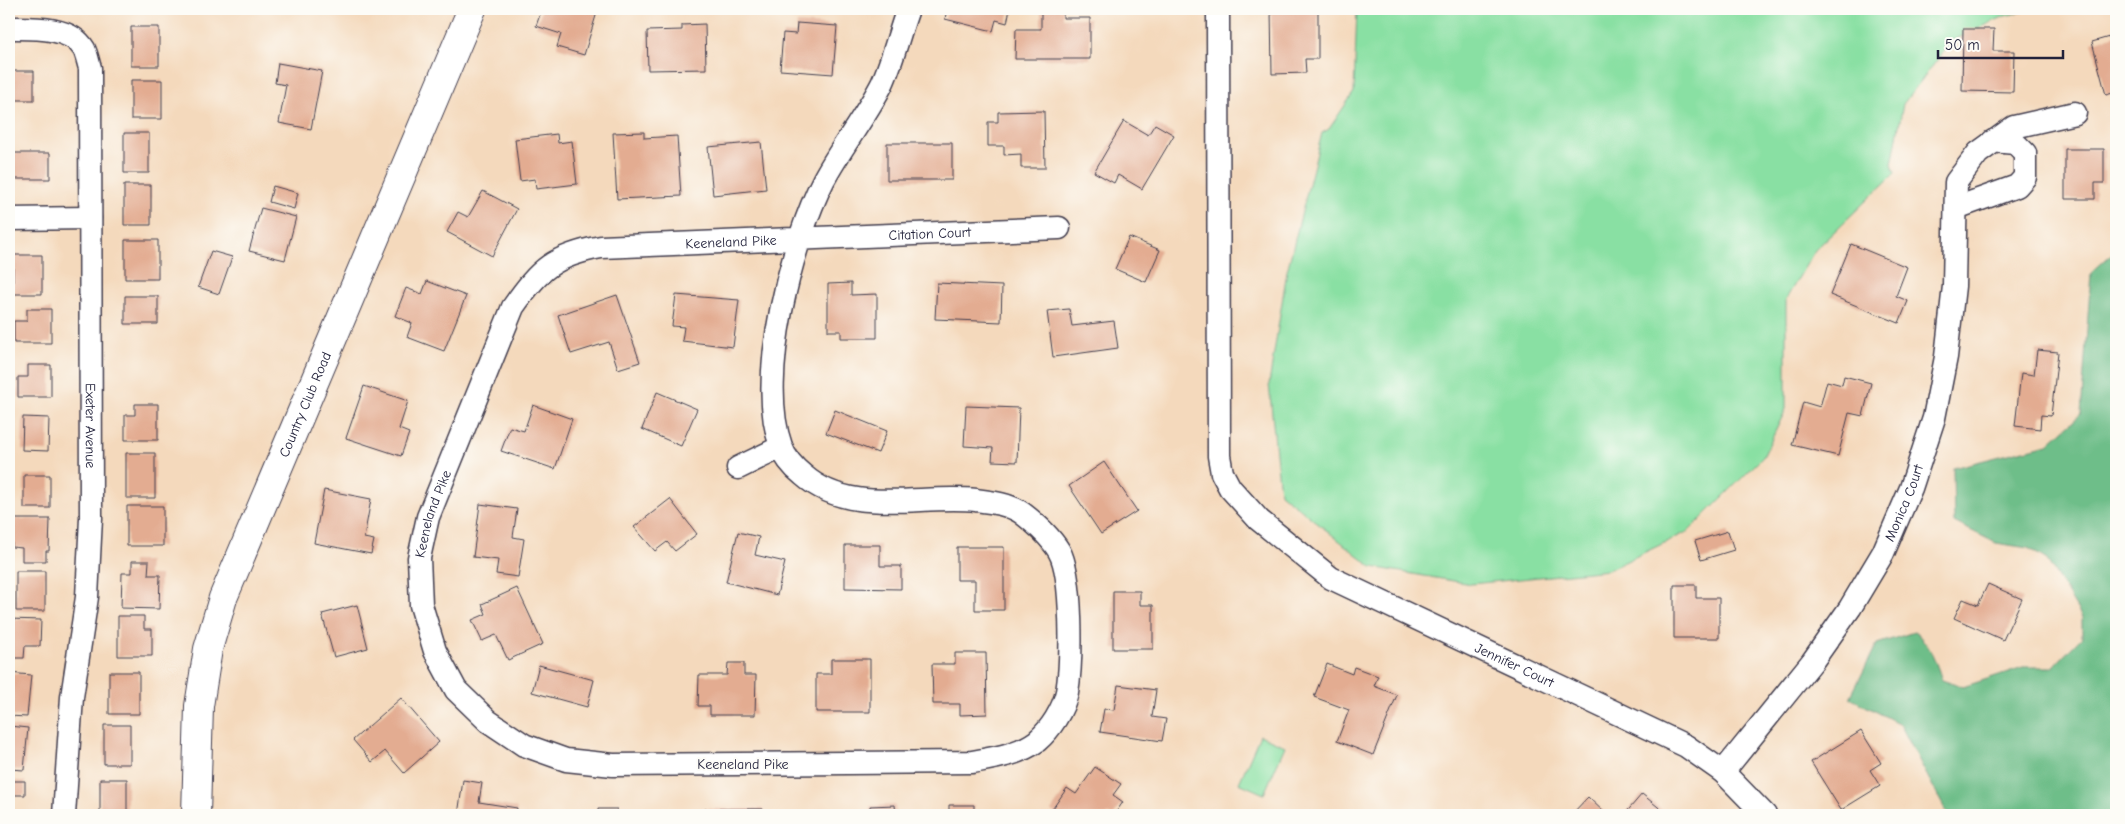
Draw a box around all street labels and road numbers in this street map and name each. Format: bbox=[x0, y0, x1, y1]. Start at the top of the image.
street label: Citation Court bbox=[888, 224, 972, 244]
street label: Keeneland Pike bbox=[685, 232, 777, 252]
street label: Country Club Road bbox=[275, 349, 335, 460]
street label: Exeter Avenue bbox=[82, 383, 99, 468]
street label: Monica Court bbox=[1881, 461, 1927, 544]
street label: Keeneland Pike bbox=[411, 468, 455, 559]
street label: Jennifer Court bbox=[1472, 639, 1558, 692]
street label: Keeneland Pike bbox=[697, 756, 789, 773]

